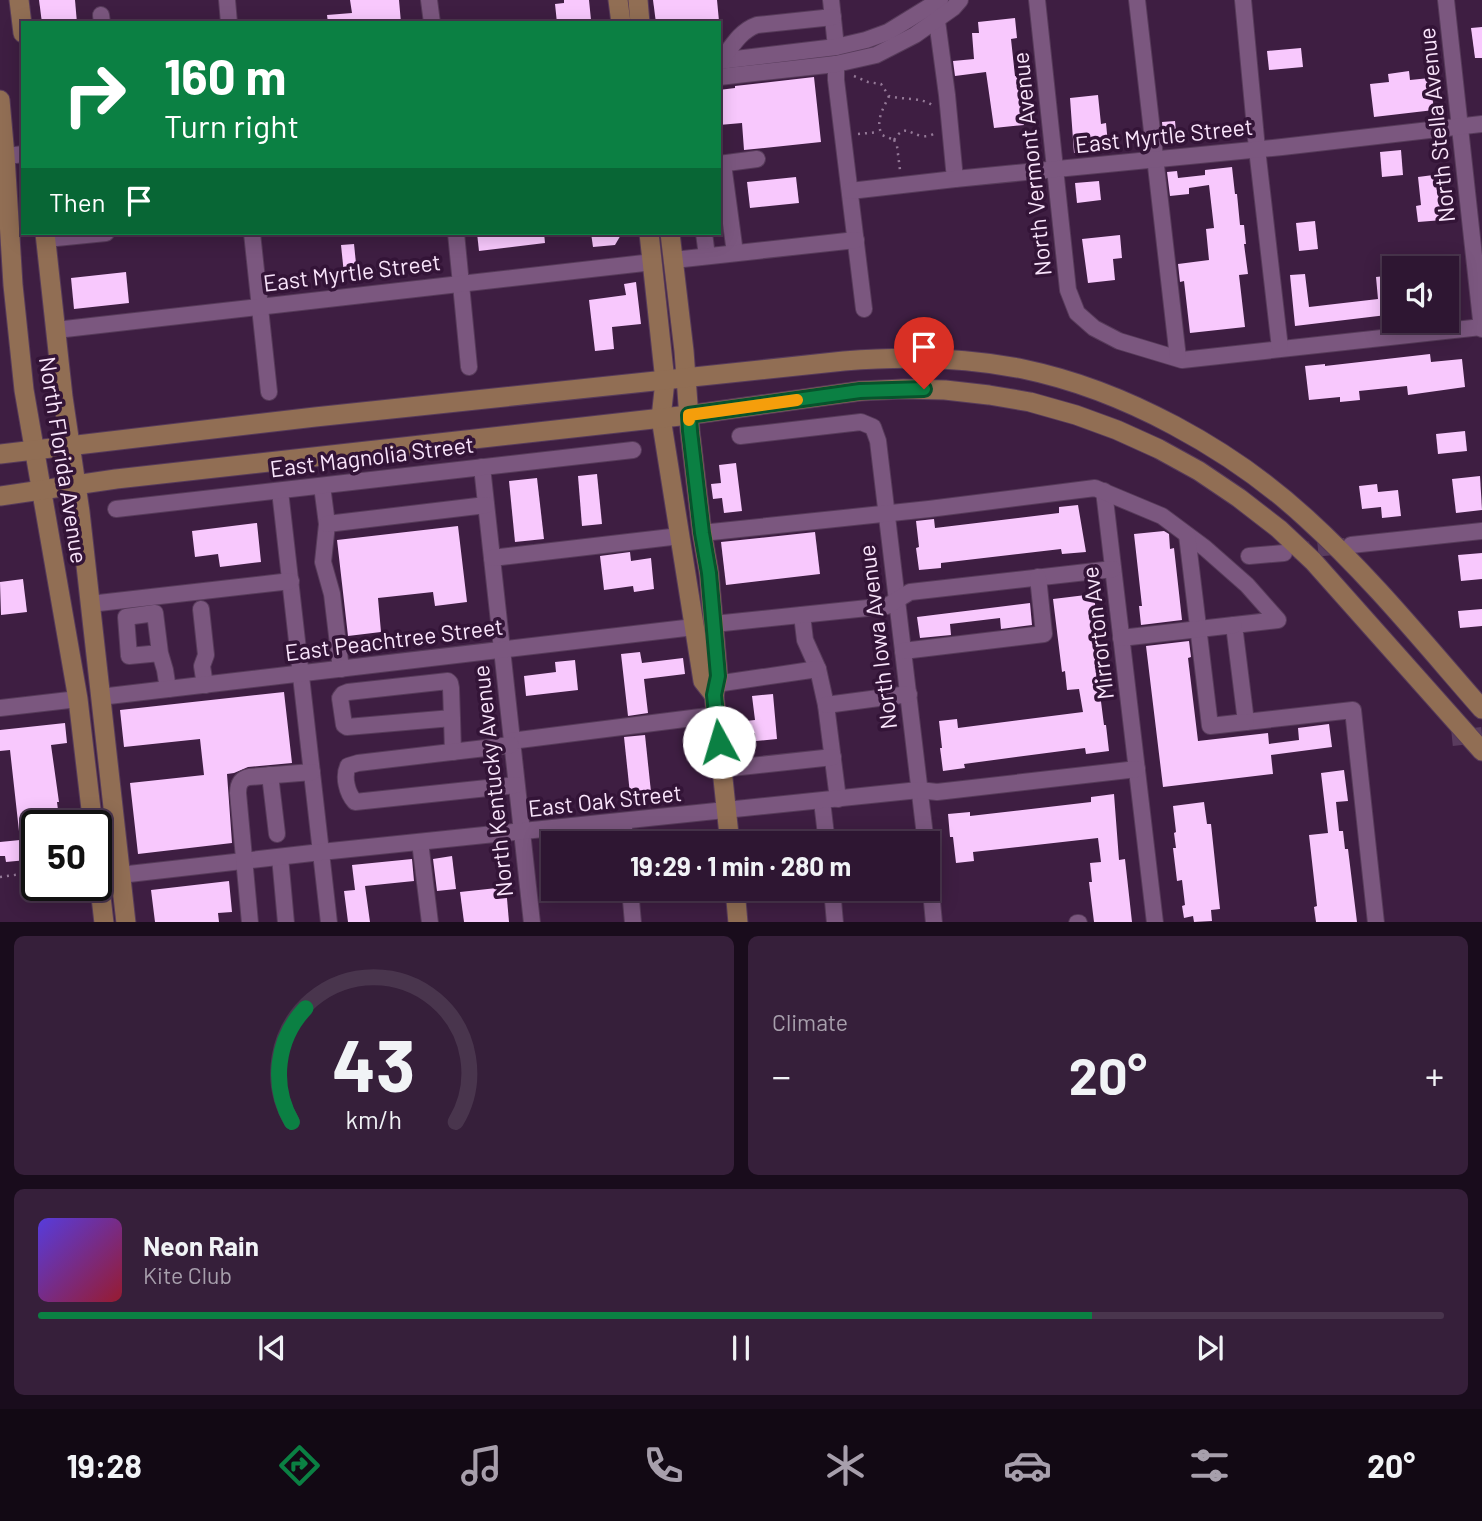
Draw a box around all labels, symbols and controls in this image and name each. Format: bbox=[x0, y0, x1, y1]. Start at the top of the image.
street label: North Stella Avenue bbox=[1412, 26, 1460, 224]
text: 160 m bbox=[164, 46, 286, 105]
icon: right bbox=[49, 49, 140, 140]
street label: North Vermont Avenue bbox=[1005, 51, 1057, 277]
text: Turn right bbox=[164, 106, 299, 144]
street label: East Myrtle Street bbox=[1074, 112, 1254, 158]
icon: arrive bbox=[120, 182, 158, 220]
text: Then bbox=[49, 186, 106, 217]
street label: East Myrtle Street bbox=[261, 247, 442, 297]
map controls bbox=[1382, 256, 1459, 333]
button: sound bbox=[1382, 256, 1459, 333]
pin bbox=[894, 317, 954, 389]
icon: arrive bbox=[905, 328, 943, 366]
street label: North Florida Avenue bbox=[34, 354, 94, 565]
street label: East Magnolia Street bbox=[268, 430, 475, 482]
street label: North Iowa Avenue bbox=[852, 543, 902, 731]
street label: Mirrorton Ave bbox=[1075, 565, 1119, 701]
street label: East Peachtree Street bbox=[283, 612, 505, 666]
street label: North Kentucky Avenue bbox=[466, 664, 518, 898]
position arrow bbox=[682, 705, 756, 779]
street label: East Oak Street bbox=[527, 778, 683, 822]
speed limit sign: 50 bbox=[21, 810, 112, 901]
text: 19:29 · 1 min · 280 m bbox=[630, 850, 851, 881]
text: Climate bbox=[772, 1008, 848, 1036]
text: 43 bbox=[332, 1019, 416, 1107]
text: 20° bbox=[1069, 1043, 1147, 1105]
text: − bbox=[772, 1052, 791, 1098]
text: + bbox=[1425, 1052, 1444, 1098]
text: km/h bbox=[346, 1103, 402, 1133]
text: Neon Rain bbox=[143, 1230, 259, 1261]
text: Kite Club bbox=[143, 1261, 232, 1289]
icon: previous bbox=[253, 1329, 291, 1367]
icon: pause bbox=[722, 1329, 760, 1367]
icon: next bbox=[1191, 1329, 1229, 1367]
icon: directions bbox=[275, 1441, 324, 1490]
icon: music bbox=[457, 1441, 506, 1490]
icon: phone bbox=[639, 1441, 688, 1490]
icon: climate bbox=[821, 1441, 870, 1490]
icon: car bbox=[1003, 1441, 1052, 1490]
icon: filters bbox=[1185, 1441, 1234, 1490]
text: 19:28 bbox=[67, 1446, 142, 1484]
text: 20° bbox=[1367, 1446, 1415, 1484]

